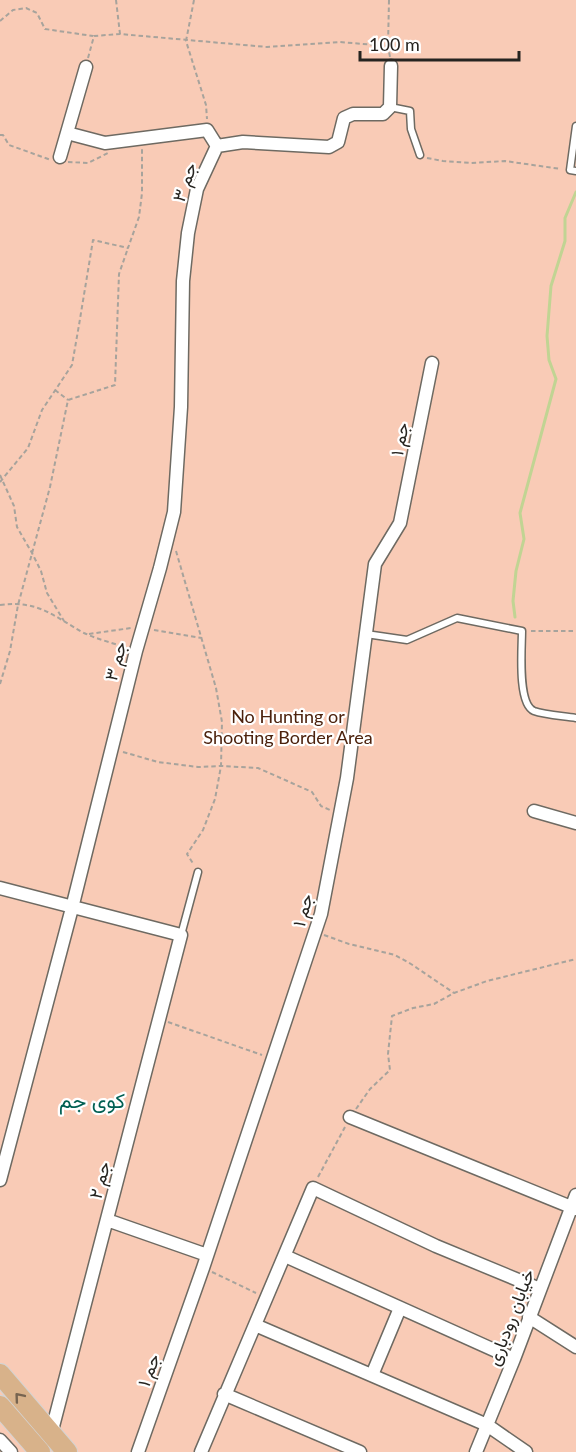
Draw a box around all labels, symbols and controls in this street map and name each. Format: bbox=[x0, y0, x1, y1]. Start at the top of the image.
scale bar bbox=[360, 24, 519, 62]
text: 100 m bbox=[369, 33, 420, 55]
street label: جم ۳ bbox=[167, 160, 203, 205]
street label: جم ۱ bbox=[385, 421, 415, 458]
street label: جم ۳ bbox=[99, 639, 133, 684]
park label: No Hunting or Shooting Border Area bbox=[203, 705, 373, 748]
street label: جم ۱ bbox=[287, 891, 319, 929]
district label: کوی جم bbox=[59, 1087, 125, 1115]
street label: جم ۲ bbox=[84, 1159, 116, 1201]
street label: خیابان رودباری bbox=[482, 1266, 539, 1369]
street label: جم ۱ bbox=[132, 1351, 166, 1390]
one-way arrow bbox=[16, 1393, 27, 1404]

